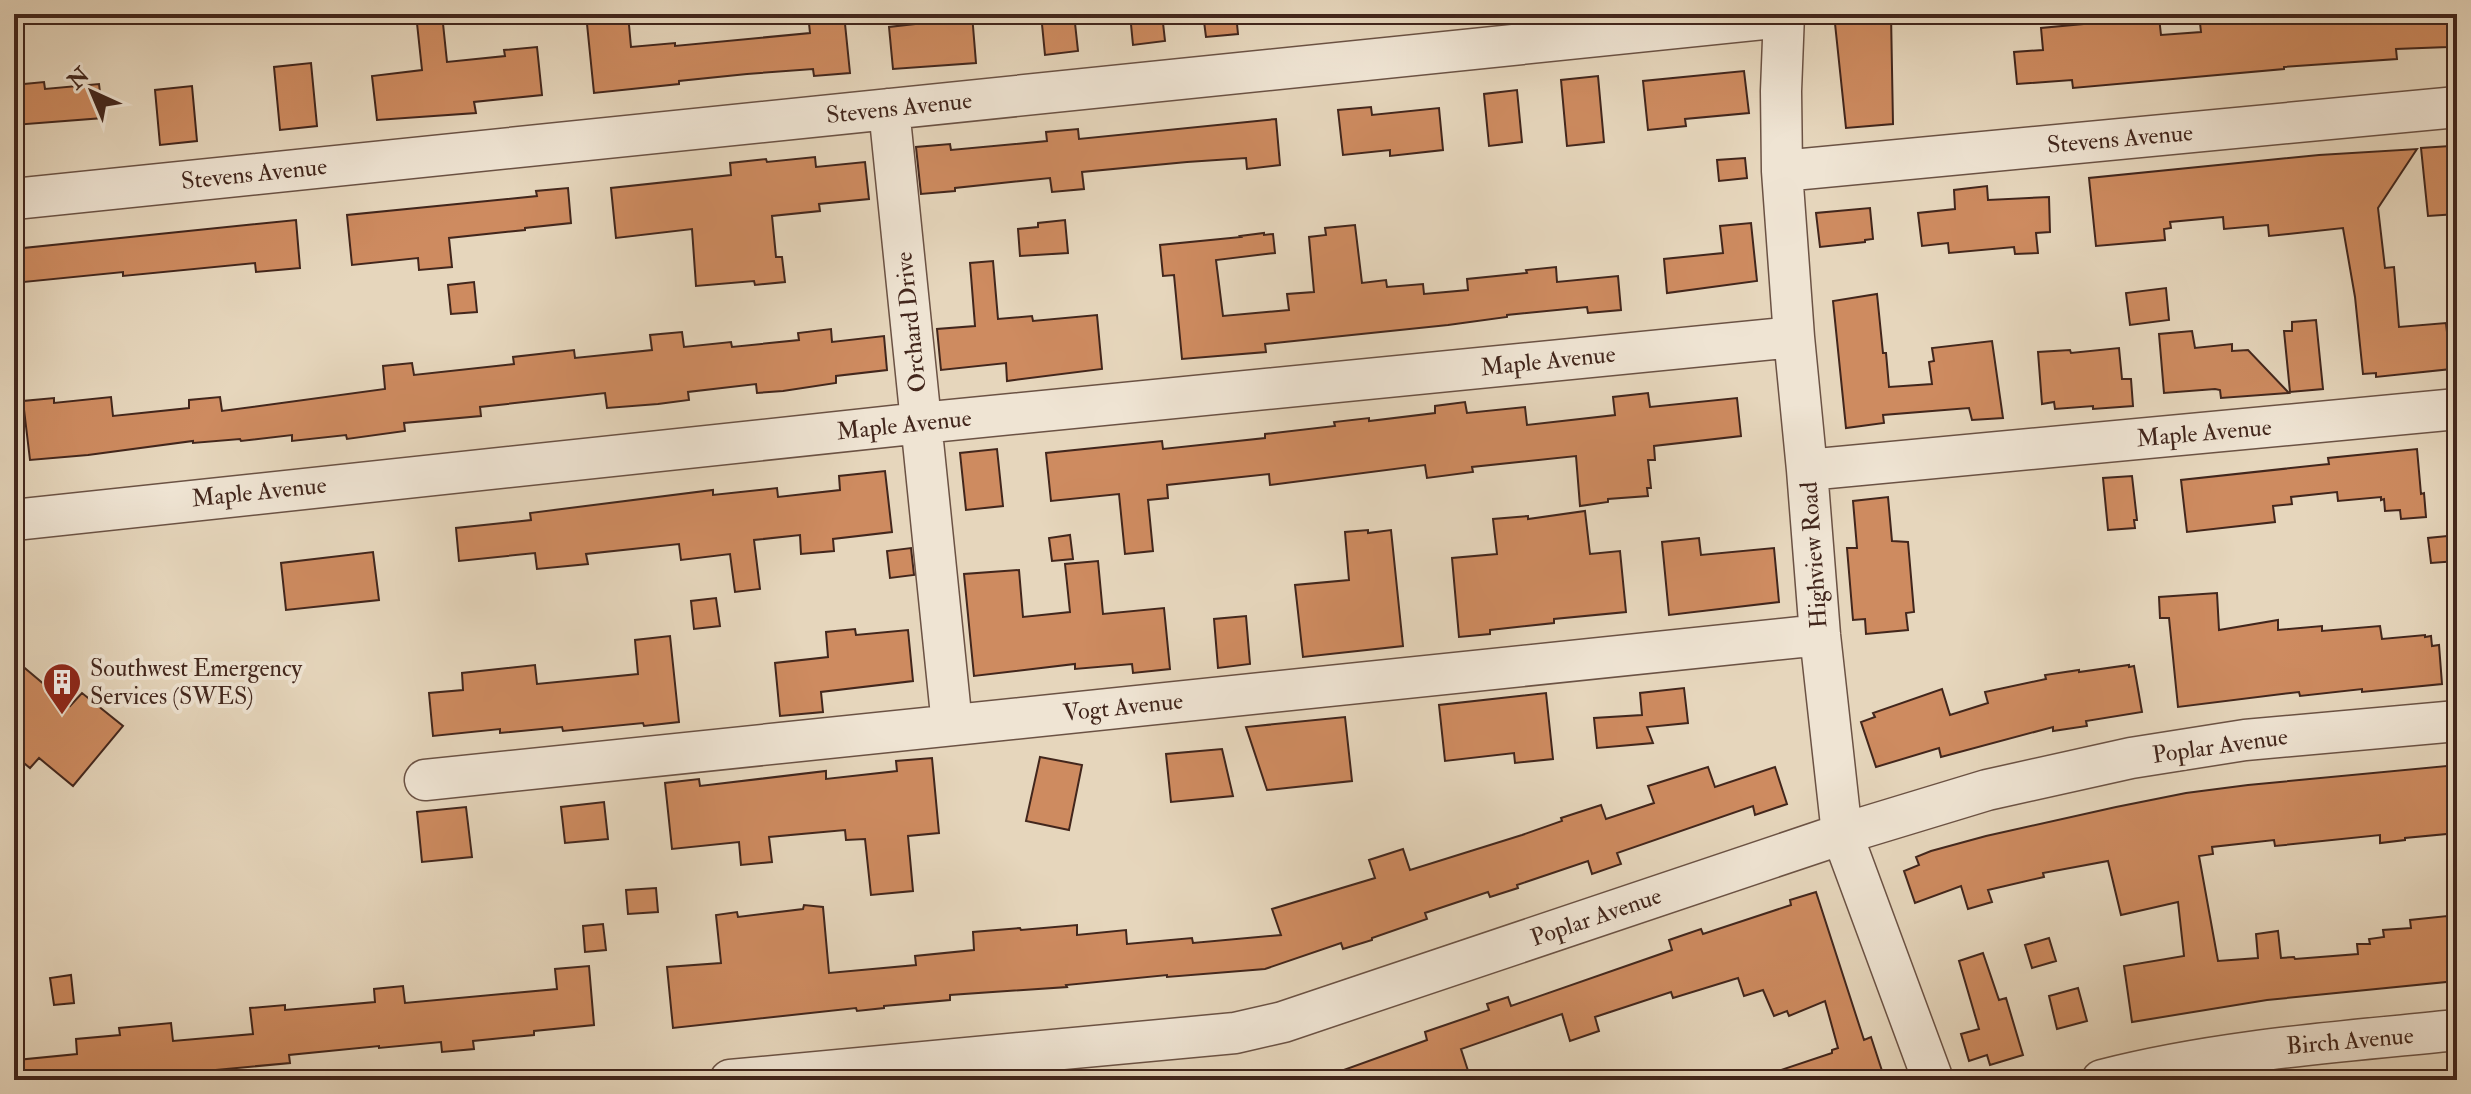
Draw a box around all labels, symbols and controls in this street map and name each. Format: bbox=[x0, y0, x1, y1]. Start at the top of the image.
north arrow bbox=[52, 52, 132, 132]
text: N bbox=[61, 61, 96, 96]
street label: Stevens Avenue bbox=[825, 85, 973, 131]
street label: Stevens Avenue bbox=[2046, 117, 2194, 161]
street label: Stevens Avenue bbox=[180, 151, 328, 197]
street label: Orchard Drive bbox=[888, 250, 934, 394]
street label: Maple Avenue bbox=[1479, 339, 1617, 383]
street label: Maple Avenue bbox=[835, 403, 973, 447]
street label: Maple Avenue bbox=[2135, 412, 2273, 454]
street label: Maple Avenue bbox=[190, 470, 328, 514]
street label: Highview Road bbox=[1793, 481, 1835, 629]
place label: Southwest Emergency Services (SWES) bbox=[90, 653, 303, 712]
building icon: Southwest Emergency Services (SWES) bbox=[41, 661, 83, 716]
street label: Vogt Avenue bbox=[1061, 685, 1185, 729]
street label: Poplar Avenue bbox=[2150, 721, 2290, 771]
street label: Poplar Avenue bbox=[1526, 880, 1666, 954]
street label: Birch Avenue bbox=[2285, 1020, 2415, 1062]

